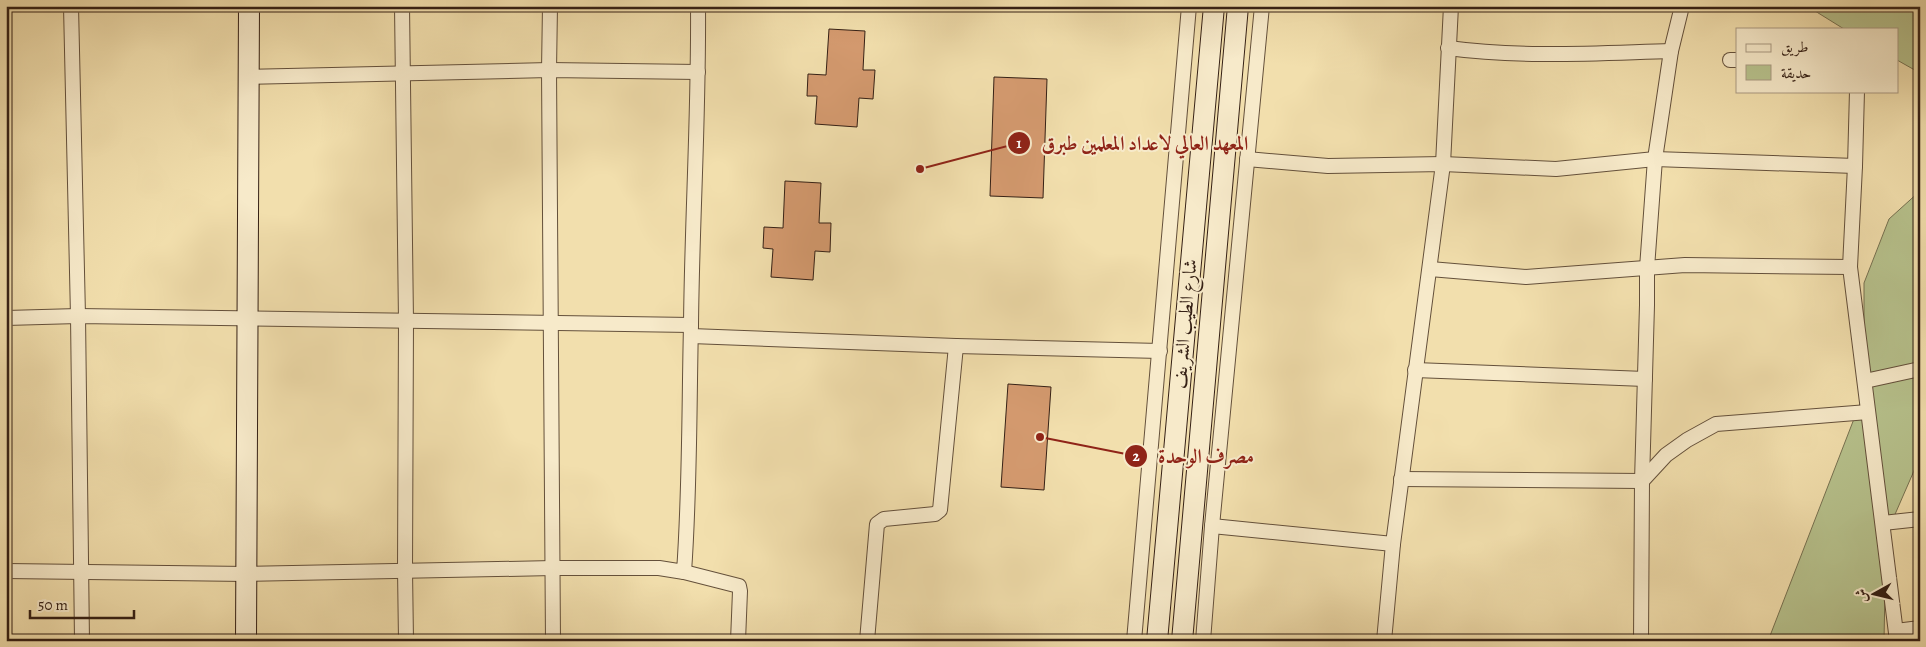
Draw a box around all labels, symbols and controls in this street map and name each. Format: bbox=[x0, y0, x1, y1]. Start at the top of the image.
legend bbox=[1736, 28, 1898, 92]
text: طريق bbox=[1781, 37, 1808, 57]
text: حديقة bbox=[1781, 63, 1811, 83]
callout: المعهد العالي لاعداد المعلمين طبرق bbox=[1007, 125, 1259, 160]
text: المعهد العالي لاعداد المعلمين طبرق bbox=[1042, 130, 1248, 159]
text: 1 bbox=[1016, 133, 1022, 153]
street label: شارع الطيب الشريف bbox=[1166, 258, 1206, 390]
callout: مصرف الوحدة bbox=[1123, 438, 1264, 473]
text: مصرف الوحدة bbox=[1158, 443, 1254, 470]
text: 2 bbox=[1132, 446, 1140, 466]
north arrow bbox=[1848, 570, 1898, 620]
scale bar bbox=[30, 587, 134, 619]
text: ش bbox=[1851, 587, 1872, 604]
text: 50 m bbox=[38, 595, 68, 615]

